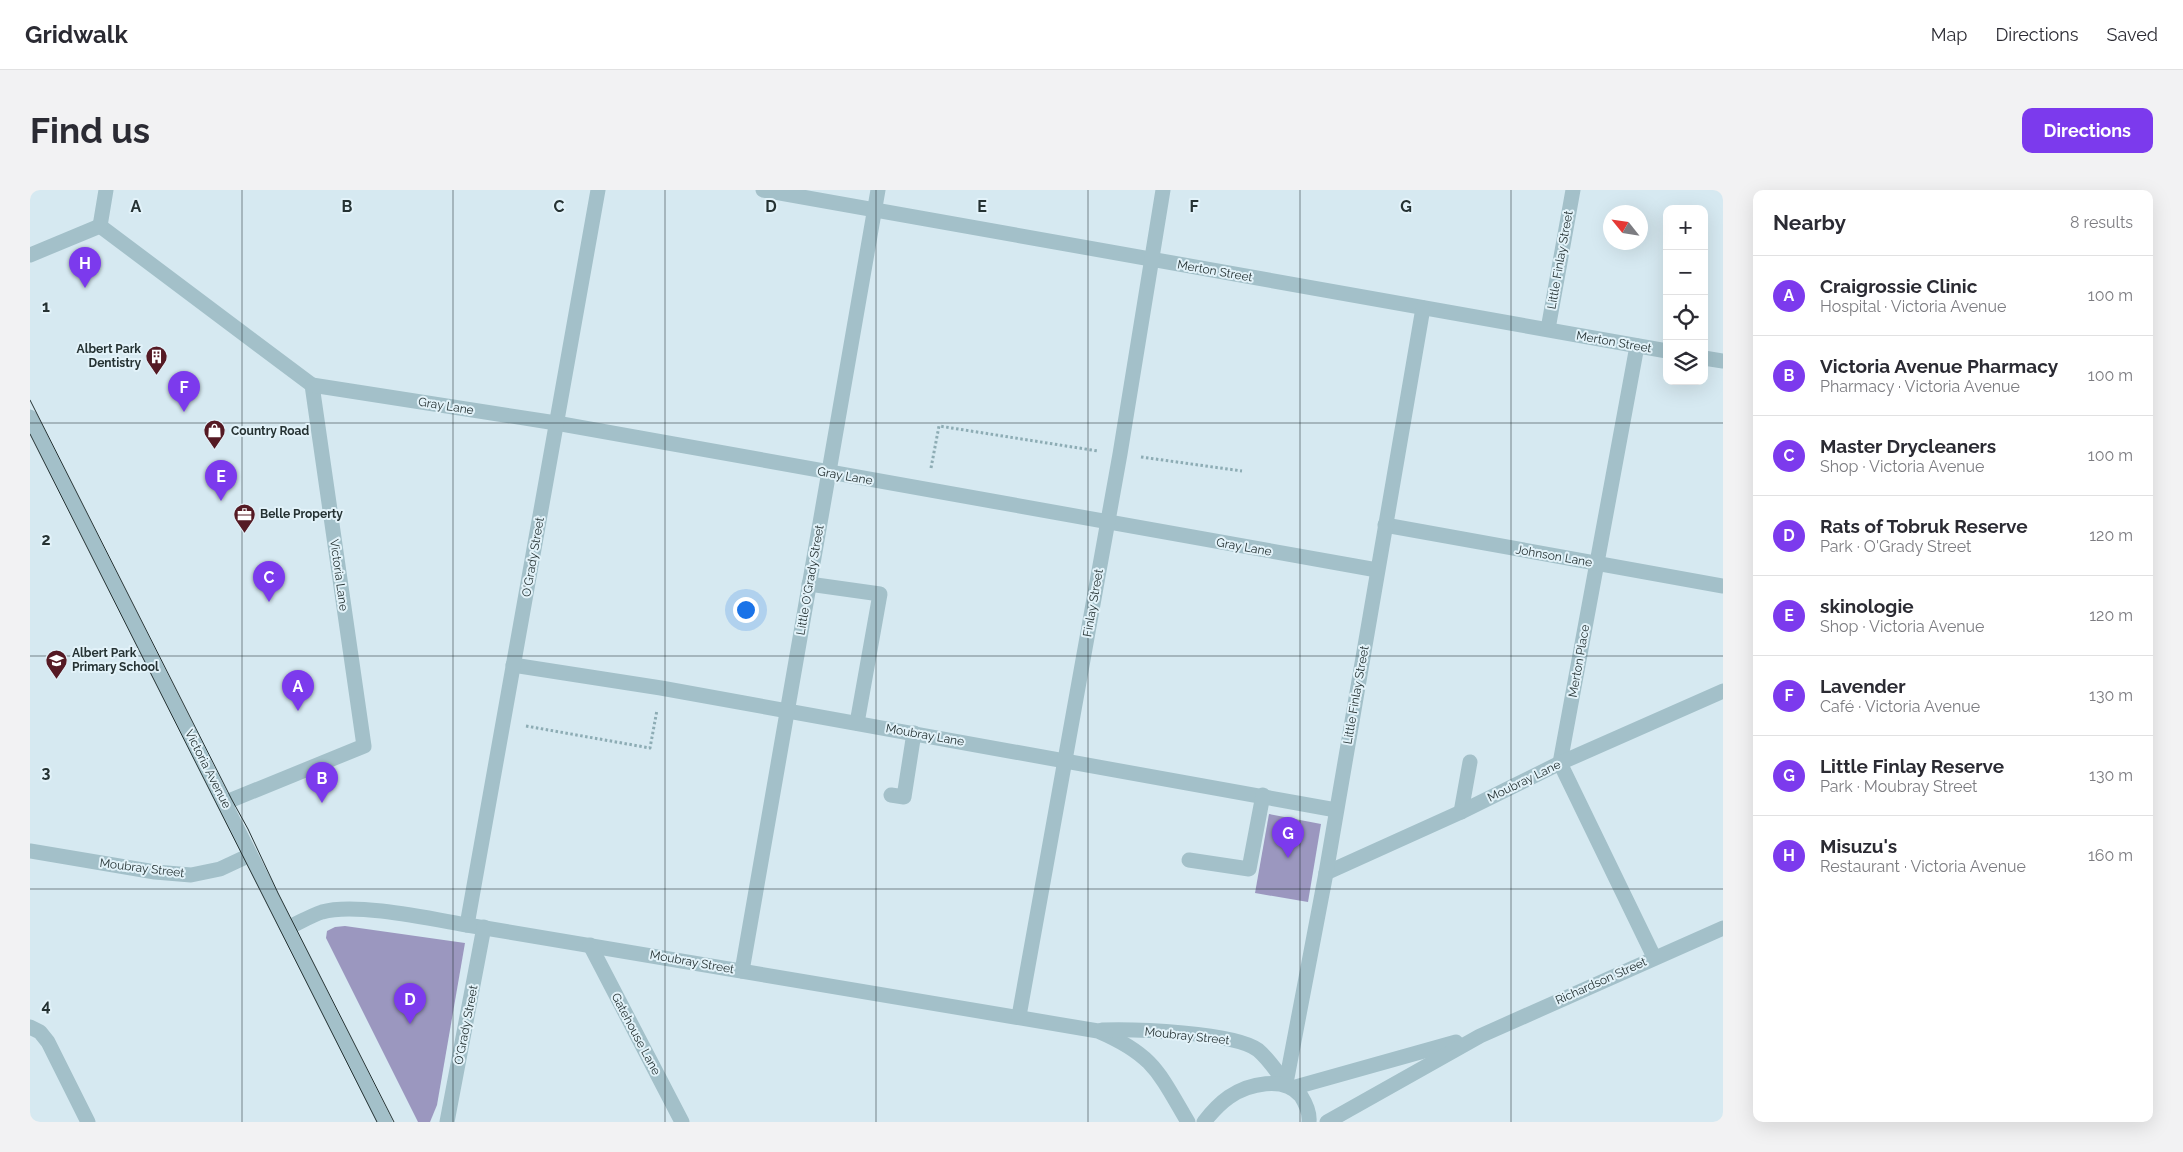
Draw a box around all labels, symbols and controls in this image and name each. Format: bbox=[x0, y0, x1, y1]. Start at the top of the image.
text: Gridwalk bbox=[25, 20, 128, 49]
text: Map bbox=[1931, 24, 1967, 45]
text: Directions bbox=[1995, 24, 2079, 45]
text: Saved bbox=[2107, 24, 2158, 45]
button: Directions bbox=[2022, 108, 2153, 153]
text: Find us bbox=[30, 110, 150, 151]
text: A bbox=[131, 197, 142, 216]
text: B bbox=[342, 197, 353, 216]
text: C bbox=[554, 197, 565, 216]
text: D bbox=[765, 197, 777, 216]
text: E bbox=[977, 197, 987, 216]
text: F bbox=[1189, 197, 1199, 216]
text: G bbox=[1400, 197, 1412, 216]
north arrow bbox=[1603, 205, 1648, 250]
map controls bbox=[1663, 205, 1708, 385]
button: + bbox=[1663, 205, 1708, 250]
street label: Little Finlay Street bbox=[1544, 210, 1576, 310]
text: Nearby bbox=[1773, 210, 1846, 235]
text: 8 results bbox=[2070, 213, 2133, 232]
pin: H bbox=[69, 247, 101, 288]
button: − bbox=[1663, 250, 1708, 295]
street label: Merton Street bbox=[1176, 258, 1254, 284]
text: Craigrossie Clinic bbox=[1820, 275, 1977, 297]
text: A bbox=[1784, 286, 1794, 305]
text: 100 m bbox=[2088, 286, 2133, 305]
button: locate bbox=[1663, 295, 1708, 340]
text: 1 bbox=[42, 297, 50, 316]
text: Hospital · Victoria Avenue bbox=[1820, 297, 2006, 316]
street label: Merton Street bbox=[1575, 329, 1653, 355]
button: layers bbox=[1663, 340, 1708, 385]
place label: Albert Park Dentistry bbox=[77, 342, 141, 370]
building icon: Albert Park Dentistry bbox=[145, 344, 169, 375]
text: Victoria Avenue Pharmacy bbox=[1820, 355, 2058, 377]
text: B bbox=[1784, 366, 1794, 385]
text: 100 m bbox=[2088, 366, 2133, 385]
pin: F bbox=[168, 371, 200, 412]
text: Pharmacy · Victoria Avenue bbox=[1820, 377, 2020, 396]
street label: Gray Lane bbox=[417, 395, 475, 417]
shop icon: Country Road bbox=[203, 419, 227, 450]
place label: Country Road bbox=[231, 424, 309, 438]
text: Master Drycleaners bbox=[1820, 435, 1996, 457]
text: C bbox=[1784, 446, 1794, 465]
text: 100 m bbox=[2088, 446, 2133, 465]
text: Shop · Victoria Avenue bbox=[1820, 457, 1985, 476]
pin: E bbox=[205, 460, 237, 501]
street label: Gray Lane bbox=[816, 464, 874, 488]
office icon: Belle Property bbox=[232, 502, 256, 533]
place label: Belle Property bbox=[260, 507, 343, 521]
text: Rats of Tobruk Reserve bbox=[1820, 515, 2028, 537]
street label: O'Grady Street bbox=[519, 516, 547, 598]
street label: Little O'Grady Street bbox=[793, 524, 827, 636]
text: D bbox=[1783, 526, 1795, 545]
text: 120 m bbox=[2089, 526, 2133, 545]
text: 2 bbox=[41, 530, 51, 549]
street label: Gray Lane bbox=[1215, 535, 1273, 559]
text: Park · O'Grady Street bbox=[1820, 537, 1971, 556]
street label: Victoria Lane bbox=[327, 538, 351, 612]
street label: Johnson Lane bbox=[1515, 542, 1593, 570]
pin: C bbox=[253, 561, 285, 602]
street label: Finlay Street bbox=[1080, 568, 1106, 638]
text: skinologie bbox=[1820, 595, 1914, 617]
your location bbox=[733, 597, 759, 623]
text: E bbox=[1784, 606, 1794, 625]
text: 120 m bbox=[2089, 606, 2133, 625]
text: Shop · Victoria Avenue bbox=[1820, 617, 1985, 636]
street label: Merton Place bbox=[1566, 624, 1592, 698]
street label: Little Finlay Street bbox=[1340, 645, 1372, 745]
place label: Albert Park Primary School bbox=[72, 646, 159, 674]
school or university icon: Albert Park Primary School bbox=[44, 648, 68, 679]
pin: A bbox=[282, 670, 314, 711]
text: Lavender bbox=[1820, 675, 1906, 697]
text: F bbox=[1784, 686, 1794, 705]
text: 130 m bbox=[2089, 686, 2133, 705]
text: Café · Victoria Avenue bbox=[1820, 697, 1980, 716]
street label: Moubray Lane bbox=[885, 721, 965, 749]
street label: Victoria Avenue bbox=[182, 727, 234, 811]
text: Little Finlay Reserve bbox=[1820, 755, 2004, 777]
street label: Moubray Lane bbox=[1485, 757, 1563, 805]
pin: B bbox=[306, 762, 338, 803]
text: 3 bbox=[42, 763, 51, 782]
text: G bbox=[1783, 766, 1795, 785]
text: 130 m bbox=[2089, 766, 2133, 785]
text: Park · Moubray Street bbox=[1820, 777, 1977, 796]
pin: G bbox=[1272, 817, 1304, 858]
text: Misuzu's bbox=[1820, 835, 1897, 857]
text: H bbox=[1783, 846, 1795, 865]
text: 160 m bbox=[2088, 846, 2133, 865]
street label: Moubray Street bbox=[99, 856, 185, 880]
text: Restaurant · Victoria Avenue bbox=[1820, 857, 2026, 876]
street label: Moubray Street bbox=[649, 948, 735, 976]
street label: Richardson Street bbox=[1553, 955, 1649, 1007]
pin: D bbox=[394, 983, 426, 1024]
street label: O'Grady Street bbox=[451, 984, 481, 1066]
street label: Gatehouse Lane bbox=[609, 991, 663, 1077]
text: 4 bbox=[41, 996, 51, 1015]
street label: Moubray Street bbox=[1144, 1025, 1230, 1047]

